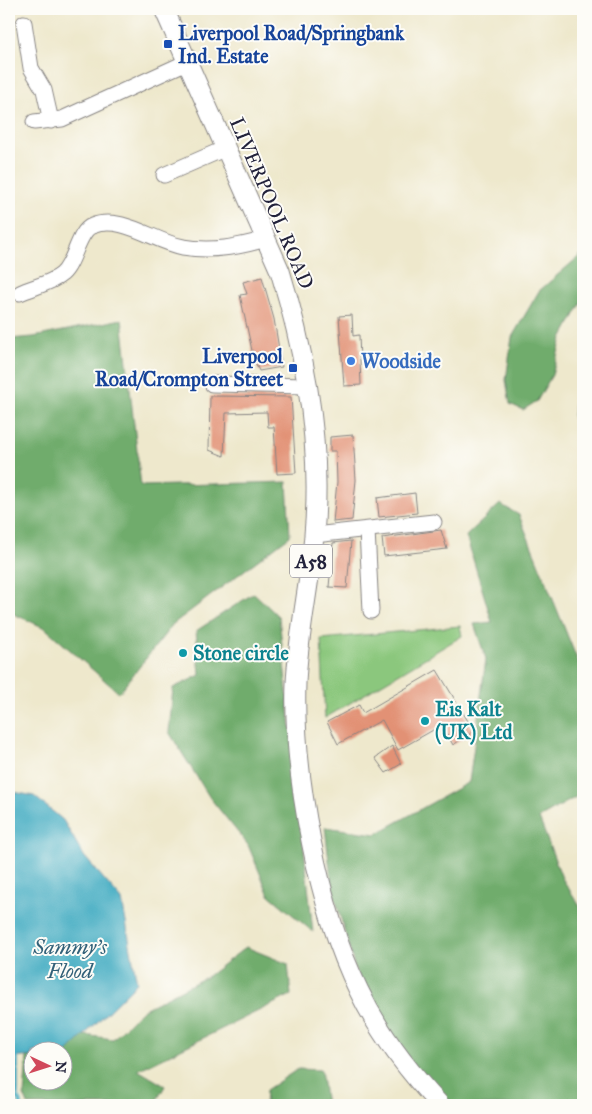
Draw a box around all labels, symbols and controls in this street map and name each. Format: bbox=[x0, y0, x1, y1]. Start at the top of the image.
place label: Liverpool Road/Springbank Ind. Estate bbox=[178, 21, 405, 68]
marker: Liverpool Road/Springbank Ind. Estate bbox=[162, 38, 174, 50]
street label: LIVERPOOL ROAD bbox=[225, 113, 319, 293]
place label: Liverpool Road/Crompton Street bbox=[95, 344, 284, 392]
place label: Woodside bbox=[361, 349, 441, 373]
marker: Woodside bbox=[345, 355, 357, 367]
marker: Liverpool Road/Crompton Street bbox=[287, 362, 299, 374]
road number: A58 bbox=[290, 544, 332, 578]
place label: Stone circle bbox=[193, 641, 289, 665]
marker: Stone circle bbox=[177, 647, 189, 659]
place label: Eis Kalt (UK) Ltd bbox=[435, 697, 513, 745]
marker: Eis Kalt (UK) Ltd bbox=[419, 715, 431, 727]
water label: Sammy's Flood bbox=[32, 934, 108, 984]
north arrow bbox=[22, 1042, 72, 1092]
text: N bbox=[52, 1060, 69, 1074]

